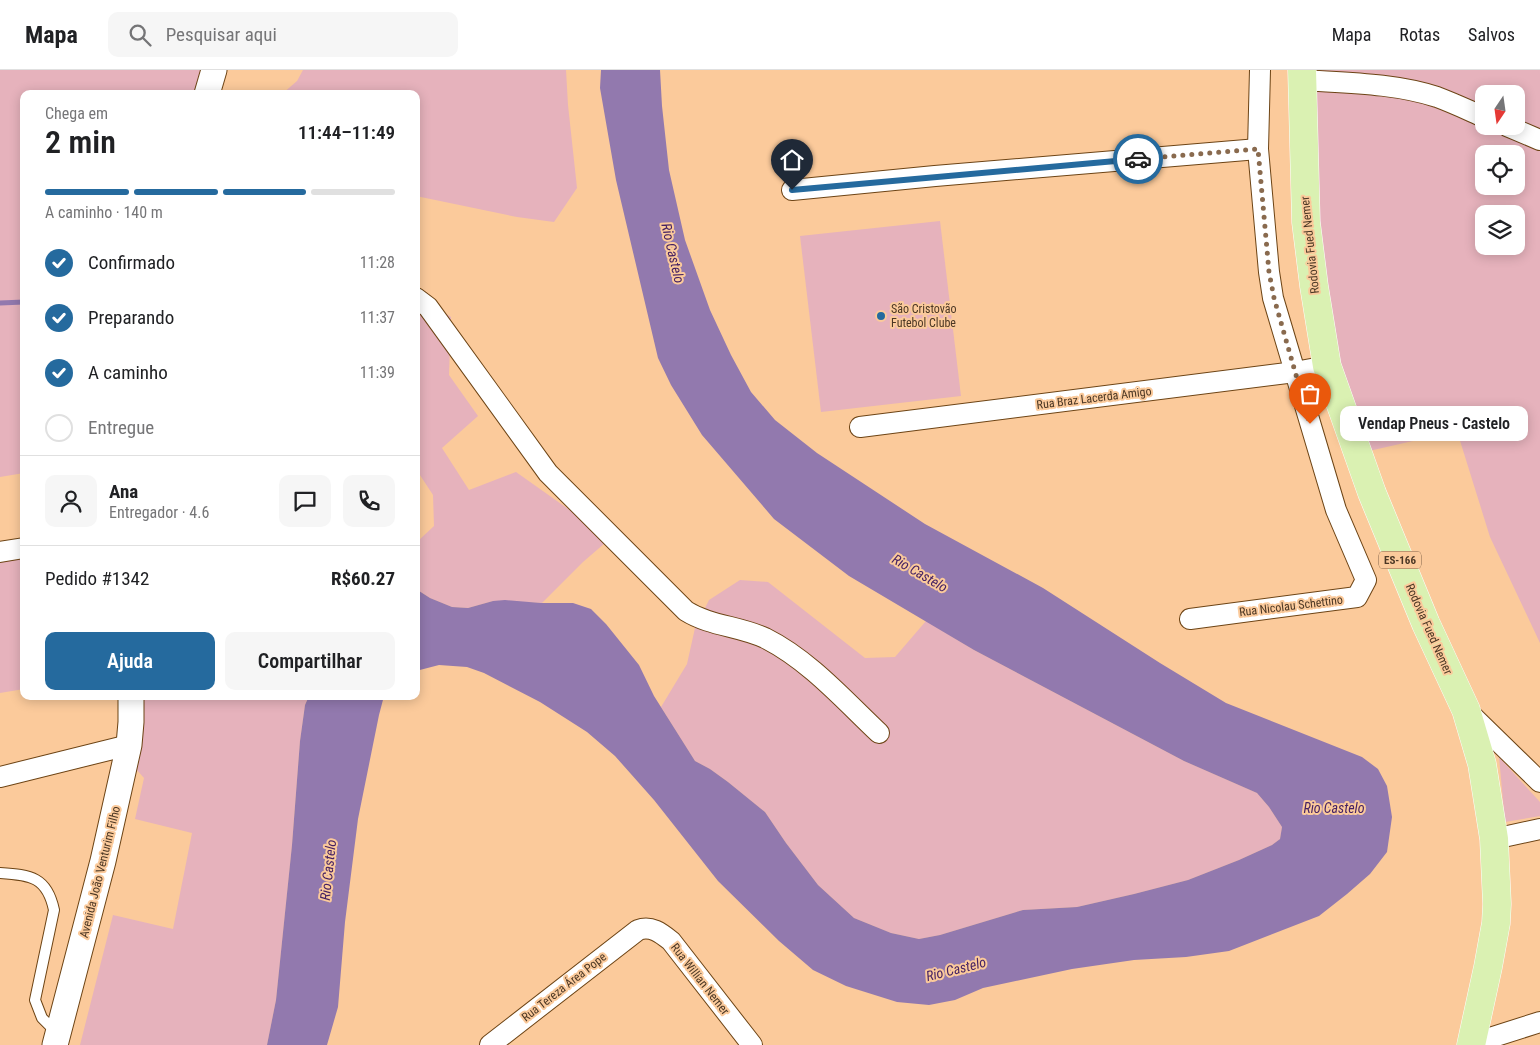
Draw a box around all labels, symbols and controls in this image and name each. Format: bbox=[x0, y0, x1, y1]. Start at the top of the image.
search box bbox=[108, 12, 458, 57]
text: Mapa bbox=[25, 21, 78, 49]
icon: search bbox=[126, 21, 154, 49]
text: Pesquisar aqui bbox=[166, 23, 277, 46]
text: Mapa bbox=[1332, 24, 1371, 45]
text: Rotas bbox=[1399, 24, 1440, 45]
text: Salvos bbox=[1468, 24, 1515, 45]
north arrow bbox=[1475, 85, 1525, 135]
map controls bbox=[1475, 85, 1525, 255]
text: Chega em bbox=[45, 104, 108, 123]
text: 11:44–11:49 bbox=[298, 121, 395, 144]
text: 2 min bbox=[45, 123, 116, 161]
courier bbox=[1113, 134, 1163, 184]
pin bbox=[771, 139, 813, 190]
icon: car bbox=[1124, 145, 1152, 173]
button: locate bbox=[1475, 145, 1525, 195]
icon: home bbox=[778, 146, 806, 174]
street label: Rodovia Fued Nemer bbox=[1298, 195, 1322, 294]
text: A caminho · 140 m bbox=[45, 203, 163, 222]
button: layers bbox=[1475, 205, 1525, 255]
water label: Rio Castelo bbox=[658, 221, 688, 285]
icon: check bbox=[45, 249, 73, 277]
text: Confirmado bbox=[88, 251, 175, 274]
text: 11:28 bbox=[360, 253, 395, 272]
place label: São Cristovão Futebol Clube bbox=[891, 302, 957, 330]
icon: check bbox=[45, 304, 73, 332]
text: Preparando bbox=[88, 306, 174, 329]
text: 11:37 bbox=[360, 308, 395, 327]
marker: São Cristovão Futebol Clube bbox=[875, 310, 887, 322]
icon: check bbox=[45, 359, 73, 387]
text: A caminho bbox=[88, 361, 168, 384]
text: 11:39 bbox=[360, 363, 395, 382]
pin bbox=[1289, 373, 1331, 424]
icon: bag bbox=[1296, 380, 1324, 408]
street label: Rua Braz Lacerda Amigo bbox=[1036, 384, 1152, 412]
callout: Vendap Pneus - Castelo bbox=[1340, 406, 1528, 442]
text: Vendap Pneus - Castelo bbox=[1358, 414, 1510, 433]
text: Entregue bbox=[88, 416, 154, 439]
button: person bbox=[45, 475, 97, 527]
button: chat bbox=[279, 475, 331, 527]
button: phone bbox=[343, 475, 395, 527]
text: Ana bbox=[109, 480, 138, 503]
text: Entregador · 4.6 bbox=[109, 503, 209, 522]
water label: Rio Castelo bbox=[890, 551, 951, 595]
road number: ES-166 bbox=[1379, 552, 1421, 568]
text: Pedido #1342 bbox=[45, 567, 149, 590]
text: R$60.27 bbox=[331, 567, 395, 590]
street label: Rodovia Fued Nemer bbox=[1403, 581, 1455, 677]
street label: Rua Nicolau Schettino bbox=[1238, 593, 1344, 619]
button: Ajuda bbox=[45, 632, 215, 690]
button: Compartilhar bbox=[225, 632, 395, 690]
water label: Rio Castelo bbox=[1303, 800, 1365, 816]
street label: Avenida João Venturim Filho bbox=[77, 805, 123, 939]
water label: Rio Castelo bbox=[317, 839, 339, 901]
street label: Rua Willian Nemer bbox=[668, 941, 732, 1018]
street label: Rua Tereza Área Pope bbox=[518, 949, 609, 1024]
water label: Rio Castelo bbox=[924, 954, 988, 984]

